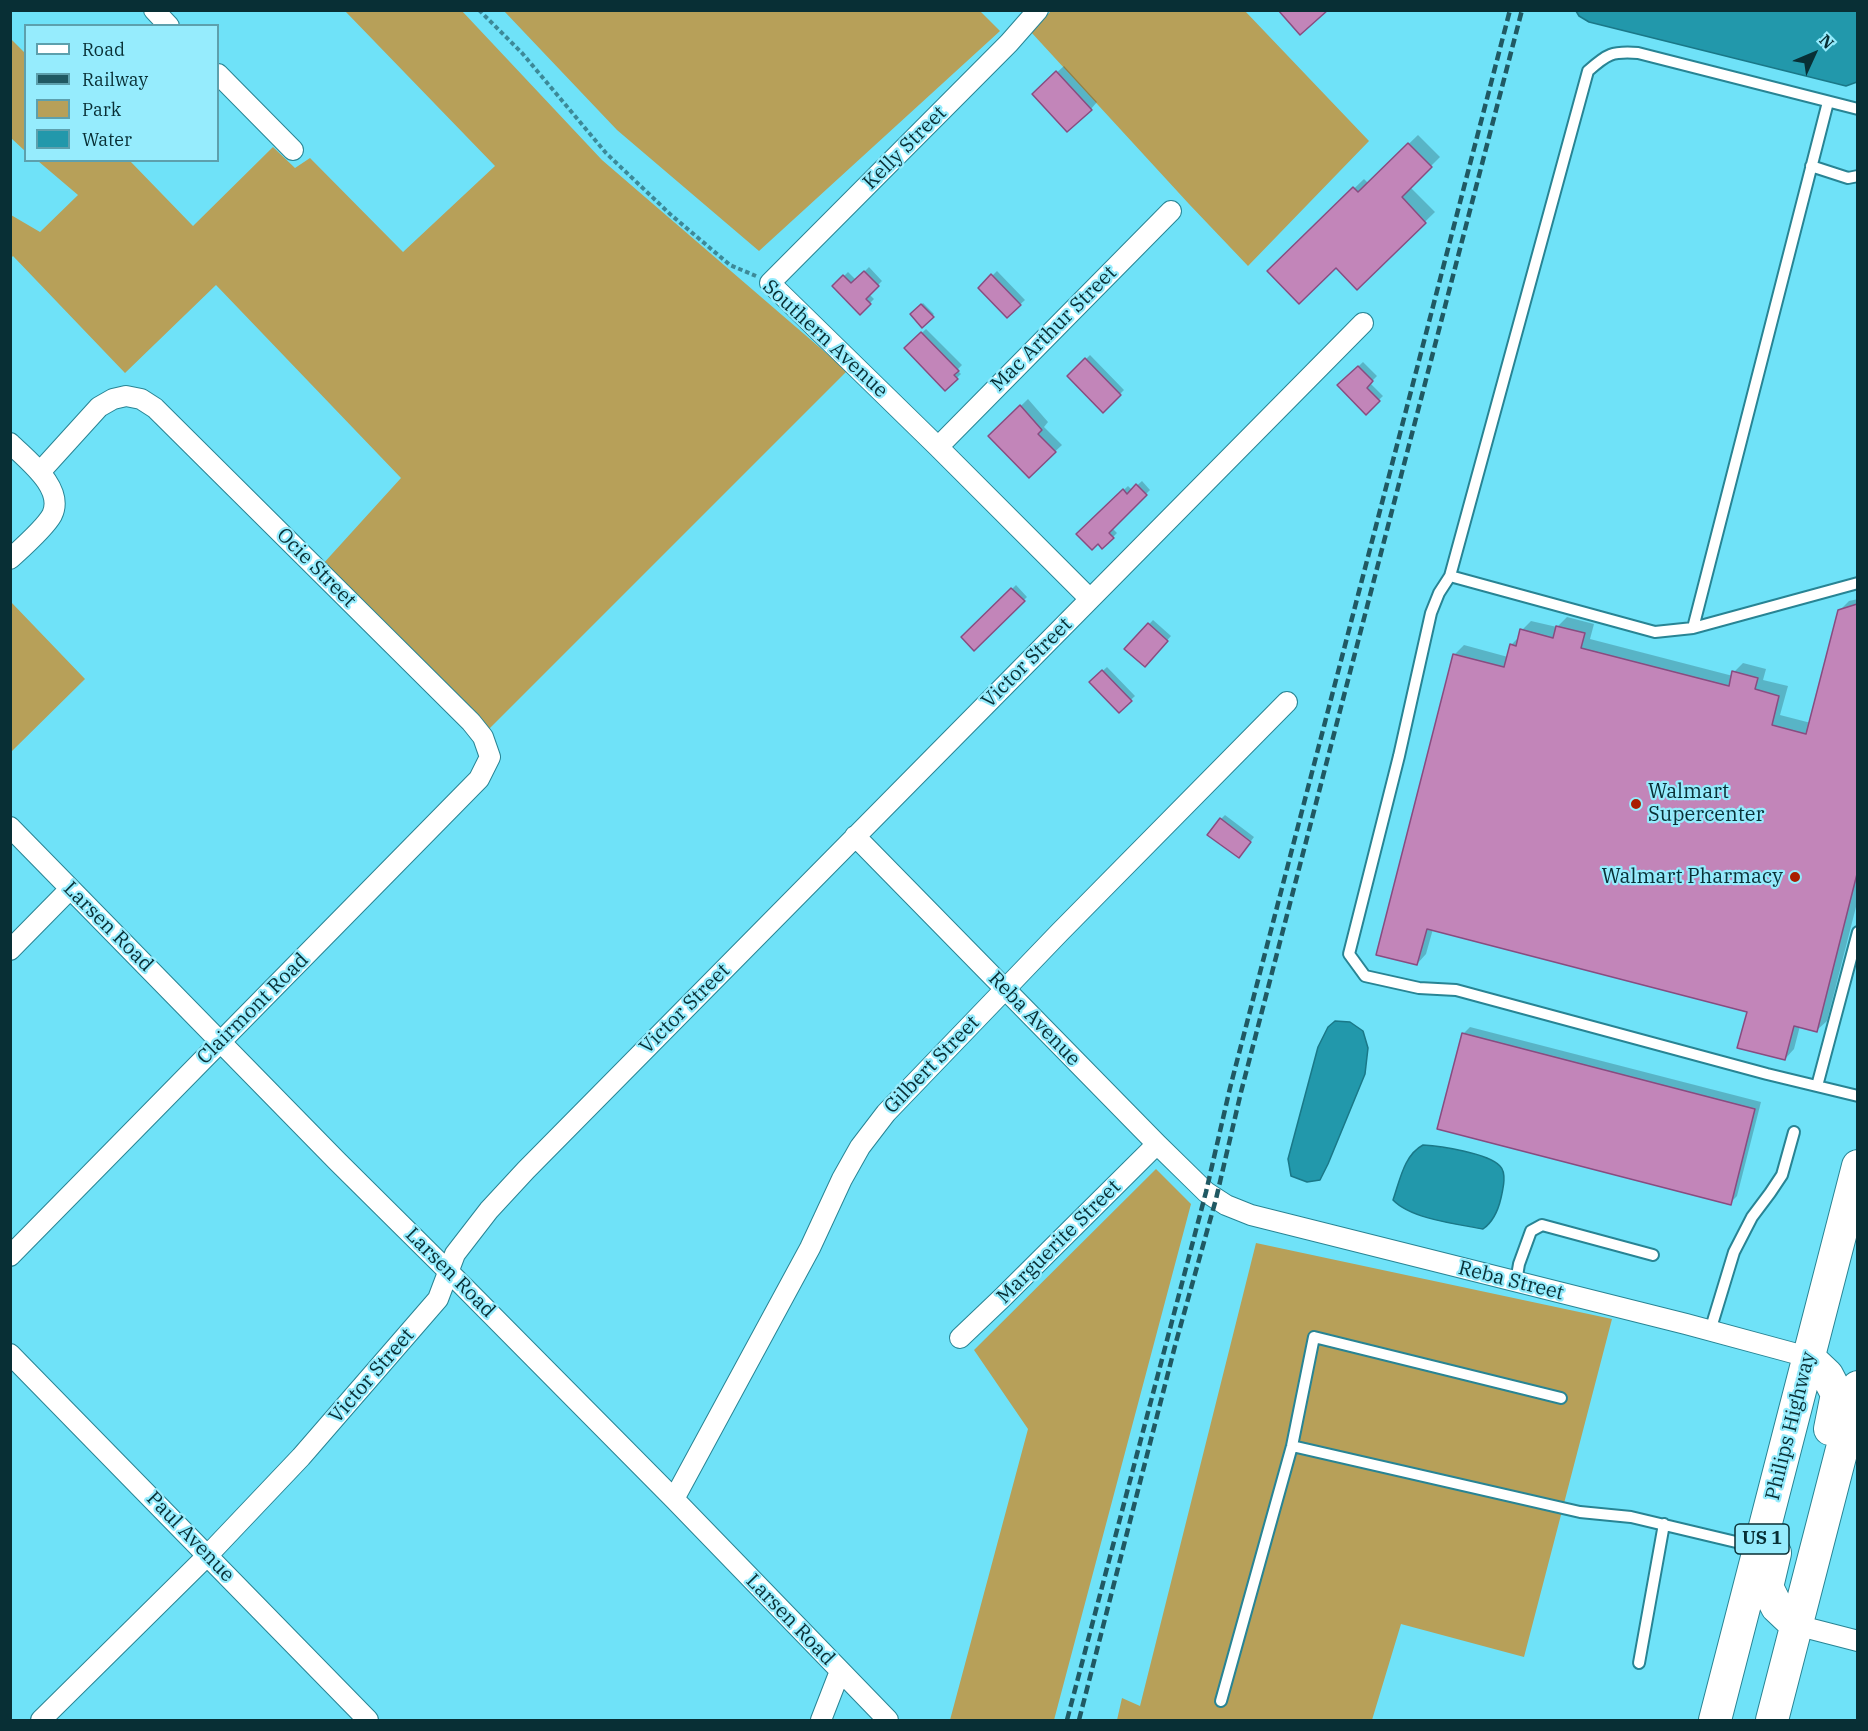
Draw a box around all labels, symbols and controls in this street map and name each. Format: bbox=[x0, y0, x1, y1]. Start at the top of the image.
legend bbox=[24, 24, 219, 162]
north arrow bbox=[1784, 24, 1844, 84]
text: N bbox=[1815, 30, 1839, 53]
text: Road bbox=[82, 38, 125, 61]
text: Railway bbox=[82, 68, 148, 91]
text: Park bbox=[82, 98, 121, 121]
street label: Kelly Street bbox=[858, 101, 952, 195]
text: Water bbox=[82, 128, 132, 151]
street label: Mac Arthur Street bbox=[986, 261, 1122, 397]
street label: Southern Avenue bbox=[757, 275, 893, 403]
street label: Ocie Street bbox=[271, 523, 361, 613]
street label: Victor Street bbox=[977, 613, 1077, 713]
place label: Walmart Supercenter bbox=[1648, 780, 1764, 827]
marker: Walmart Supercenter bbox=[1629, 797, 1643, 811]
place label: Walmart Pharmacy bbox=[1601, 865, 1783, 889]
marker: Walmart Pharmacy bbox=[1788, 870, 1802, 884]
street label: Larsen Road bbox=[58, 877, 158, 977]
street label: Clairmont Road bbox=[192, 948, 314, 1070]
street label: Victor Street bbox=[635, 959, 735, 1059]
street label: Reba Avenue bbox=[983, 967, 1085, 1071]
street label: Gilbert Street bbox=[879, 1011, 985, 1119]
street label: Marguerite Street bbox=[992, 1175, 1126, 1309]
street label: Larsen Road bbox=[400, 1223, 500, 1323]
street label: Reba Street bbox=[1456, 1256, 1566, 1306]
street label: Victor Street bbox=[324, 1324, 420, 1428]
street label: Philips Highway bbox=[1761, 1349, 1821, 1503]
street label: Paul Avenue bbox=[141, 1487, 239, 1587]
road number: US 1 bbox=[1735, 1524, 1789, 1554]
street label: Larsen Road bbox=[741, 1569, 839, 1671]

